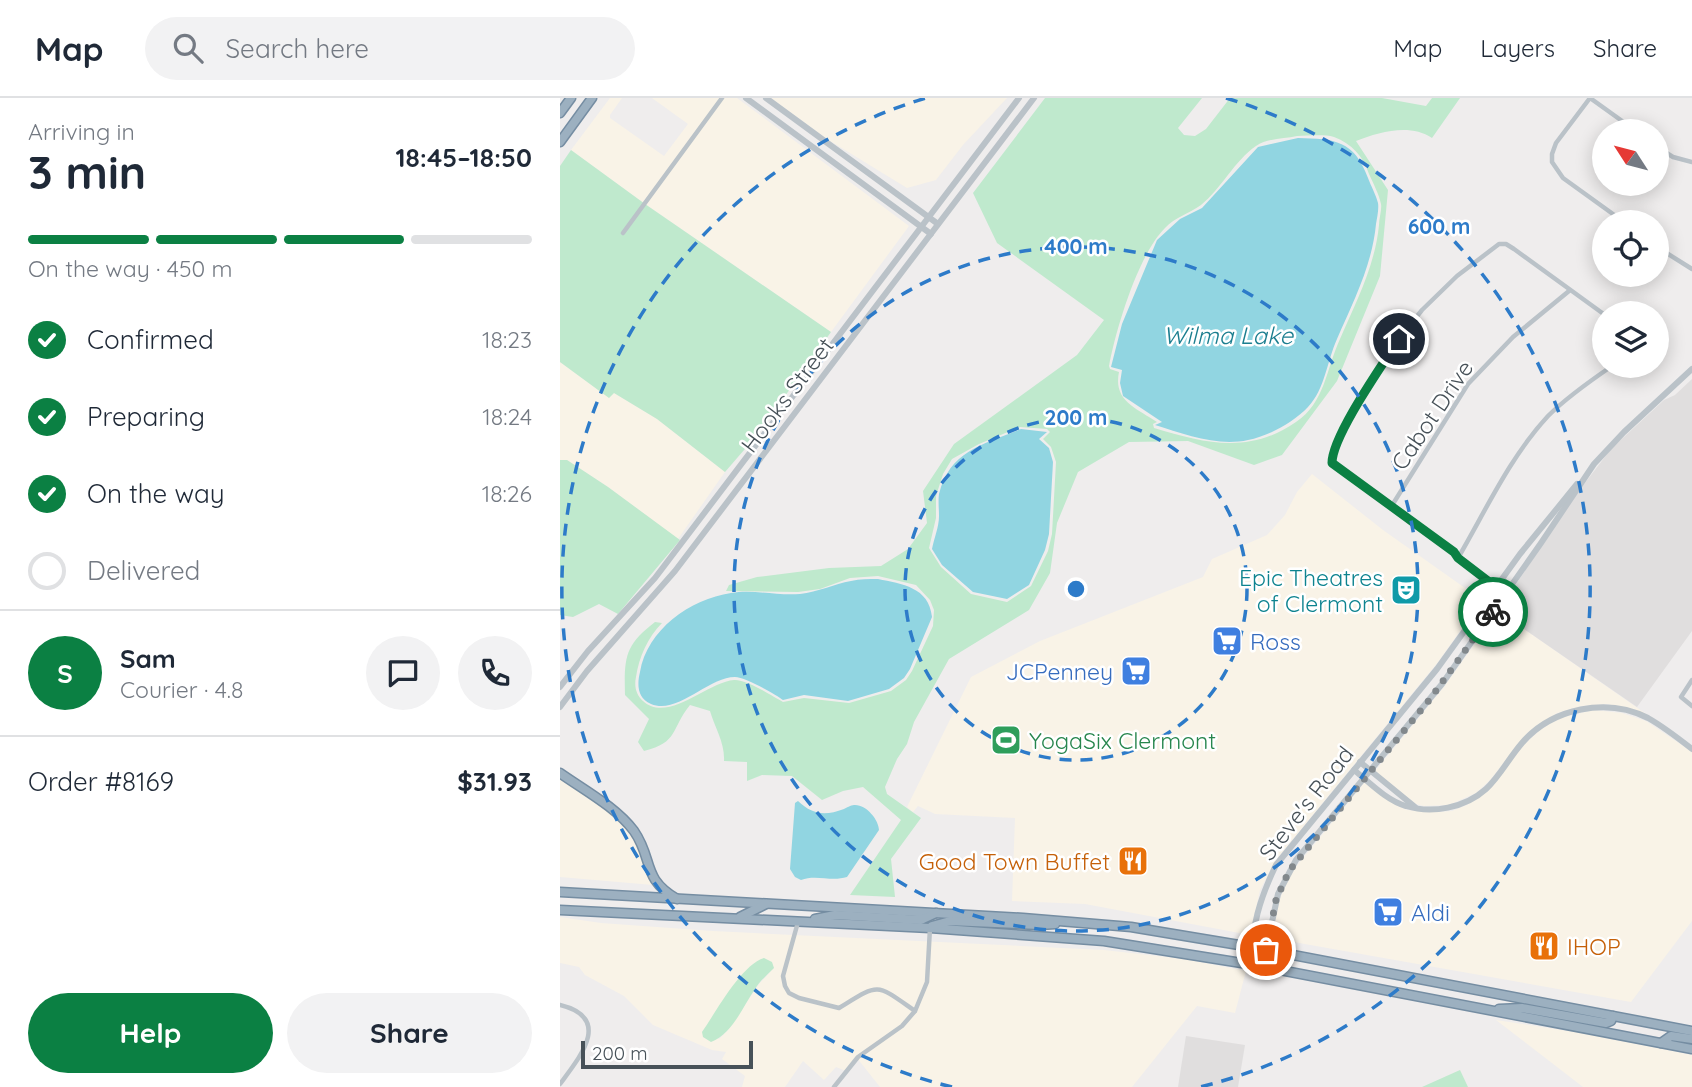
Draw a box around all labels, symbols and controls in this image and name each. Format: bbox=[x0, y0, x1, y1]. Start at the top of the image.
search box bbox=[145, 17, 635, 80]
text: Map bbox=[35, 28, 103, 69]
icon: search bbox=[169, 29, 207, 67]
text: Search here bbox=[225, 32, 369, 65]
text: Map bbox=[1393, 33, 1442, 63]
text: Layers bbox=[1480, 33, 1555, 63]
text: Share bbox=[1593, 33, 1657, 63]
text: Arriving in bbox=[28, 117, 135, 146]
north arrow bbox=[1592, 119, 1670, 196]
map controls bbox=[1592, 119, 1669, 378]
text: 18:45–18:50 bbox=[395, 141, 532, 174]
text: 3 min bbox=[28, 143, 146, 201]
button: locate bbox=[1592, 210, 1669, 287]
text: 600 m bbox=[1408, 213, 1470, 239]
text: 400 m bbox=[1044, 233, 1108, 259]
text: On the way · 450 m bbox=[28, 254, 233, 283]
button: layers bbox=[1592, 301, 1669, 378]
pin bbox=[1369, 309, 1429, 369]
water label: Wilma Lake bbox=[1163, 320, 1294, 350]
icon: home bbox=[1380, 320, 1418, 358]
icon: check bbox=[28, 321, 66, 359]
text: Confirmed bbox=[87, 323, 214, 356]
text: 18:23 bbox=[482, 325, 532, 354]
street label: Hooks Street bbox=[734, 332, 840, 458]
street label: Cabot Drive bbox=[1385, 355, 1479, 475]
icon: check bbox=[28, 398, 66, 436]
text: Preparing bbox=[87, 400, 205, 433]
text: 18:24 bbox=[482, 402, 532, 431]
text: 200 m bbox=[1045, 404, 1107, 430]
icon: check bbox=[28, 475, 66, 513]
text: On the way bbox=[87, 477, 225, 510]
text: 18:26 bbox=[482, 479, 532, 508]
text: Delivered bbox=[87, 554, 200, 587]
place label: Epic Theatres of Clermont bbox=[1239, 563, 1383, 618]
theatre icon: Epic Theatres of Clermont bbox=[1389, 573, 1423, 607]
centre of rings bbox=[1064, 577, 1088, 601]
courier bbox=[1458, 577, 1528, 647]
icon: bike bbox=[1474, 593, 1512, 631]
supermarket icon: Ross bbox=[1210, 624, 1244, 658]
place label: Ross bbox=[1250, 627, 1301, 656]
button: chat bbox=[366, 636, 440, 710]
button: phone bbox=[458, 636, 532, 710]
text: Sam bbox=[120, 642, 176, 675]
supermarket icon: JCPenney bbox=[1119, 654, 1153, 688]
text: S bbox=[57, 657, 73, 690]
place label: JCPenney bbox=[1006, 657, 1113, 686]
text: Courier · 4.8 bbox=[120, 675, 243, 704]
sports icon: YogaSix Clermont bbox=[989, 723, 1023, 757]
place label: YogaSix Clermont bbox=[1029, 726, 1216, 755]
street label: Steve's Road bbox=[1252, 740, 1360, 866]
text: Order #8169 bbox=[28, 765, 174, 798]
text: $31.93 bbox=[457, 765, 532, 798]
restaurant icon: Good Town Buffet bbox=[1116, 844, 1150, 878]
place label: Good Town Buffet bbox=[919, 847, 1110, 876]
supermarket icon: Aldi bbox=[1371, 895, 1405, 929]
place label: Aldi bbox=[1411, 898, 1450, 927]
pin bbox=[1236, 920, 1296, 980]
restaurant icon: IHOP bbox=[1527, 929, 1561, 963]
icon: bag bbox=[1247, 931, 1285, 969]
place label: IHOP bbox=[1567, 932, 1621, 961]
button: Help bbox=[28, 993, 273, 1073]
button: Share bbox=[287, 993, 532, 1073]
scale bar bbox=[581, 1038, 752, 1070]
text: 200 m bbox=[592, 1041, 648, 1065]

